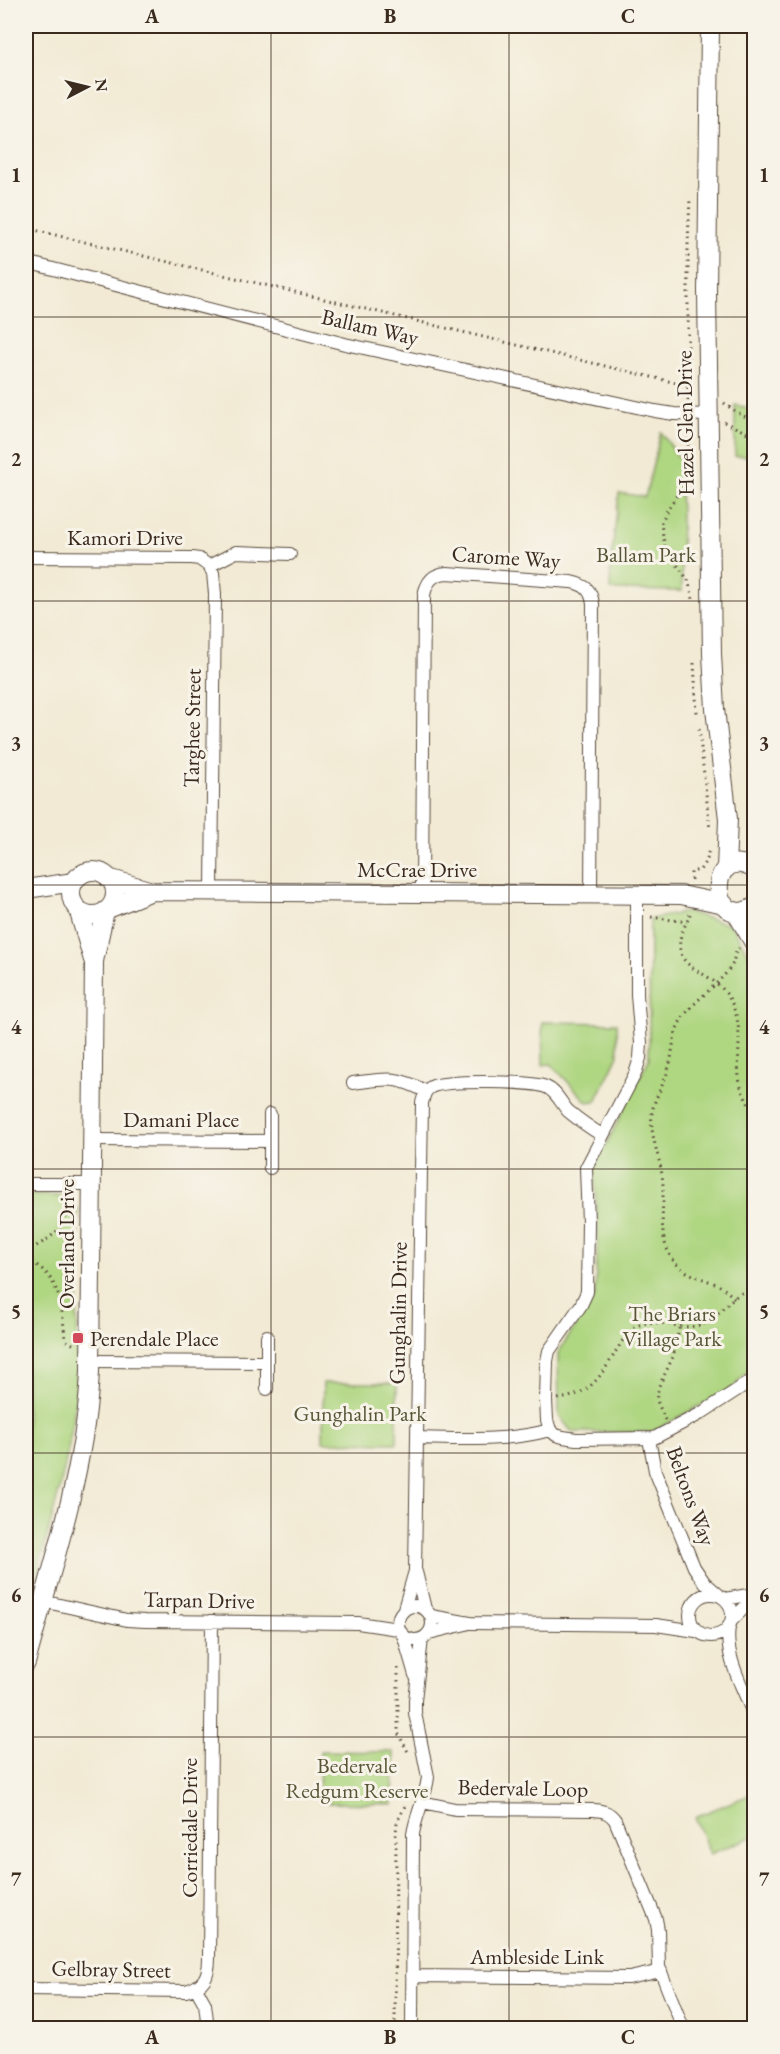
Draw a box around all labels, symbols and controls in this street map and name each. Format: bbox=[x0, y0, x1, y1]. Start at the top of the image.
text: A bbox=[144, 3, 160, 29]
text: B bbox=[384, 3, 396, 29]
text: C bbox=[621, 3, 635, 29]
north arrow bbox=[57, 57, 117, 117]
text: N bbox=[90, 78, 113, 93]
text: 1 bbox=[11, 162, 21, 188]
text: 1 bbox=[759, 162, 769, 188]
street label: Ballam Way bbox=[319, 302, 422, 352]
street label: Hazel Glen Drive bbox=[669, 350, 701, 496]
text: 2 bbox=[11, 446, 22, 472]
text: 2 bbox=[759, 446, 770, 472]
street label: Kamori Drive bbox=[67, 523, 183, 552]
street label: Carome Way bbox=[451, 539, 562, 575]
park label: Ballam Park bbox=[596, 540, 697, 569]
street label: Targhee Street bbox=[176, 668, 208, 788]
text: 3 bbox=[11, 730, 21, 756]
text: 3 bbox=[759, 730, 769, 756]
street label: McCrae Drive bbox=[357, 855, 477, 884]
text: 4 bbox=[11, 1014, 22, 1040]
text: 4 bbox=[759, 1014, 770, 1040]
street label: Damani Place bbox=[123, 1105, 239, 1134]
street label: Overland Drive bbox=[52, 1179, 81, 1309]
street label: Gunghalin Drive bbox=[382, 1241, 414, 1385]
text: 5 bbox=[11, 1298, 21, 1324]
text: 5 bbox=[759, 1298, 769, 1324]
park label: The Briars Village Park bbox=[622, 1299, 722, 1353]
place label: Perendale Place bbox=[90, 1324, 219, 1353]
marker: Perendale Place bbox=[71, 1331, 85, 1345]
park label: Gunghalin Park bbox=[293, 1399, 427, 1428]
street label: Beltons Way bbox=[660, 1442, 723, 1550]
text: 6 bbox=[11, 1582, 22, 1608]
text: 6 bbox=[759, 1582, 770, 1608]
street label: Tarpan Drive bbox=[143, 1585, 255, 1615]
park label: Bedervale Redgum Reserve bbox=[286, 1751, 429, 1805]
street label: Corriedale Drive bbox=[175, 1758, 204, 1898]
street label: Bedervale Loop bbox=[457, 1772, 589, 1804]
text: 7 bbox=[11, 1866, 22, 1892]
text: 7 bbox=[759, 1866, 770, 1892]
street label: Ambleside Link bbox=[469, 1942, 605, 1971]
street label: Gelbray Street bbox=[51, 1953, 171, 1985]
text: A bbox=[144, 2024, 160, 2050]
text: B bbox=[384, 2024, 396, 2050]
text: C bbox=[621, 2024, 635, 2050]

